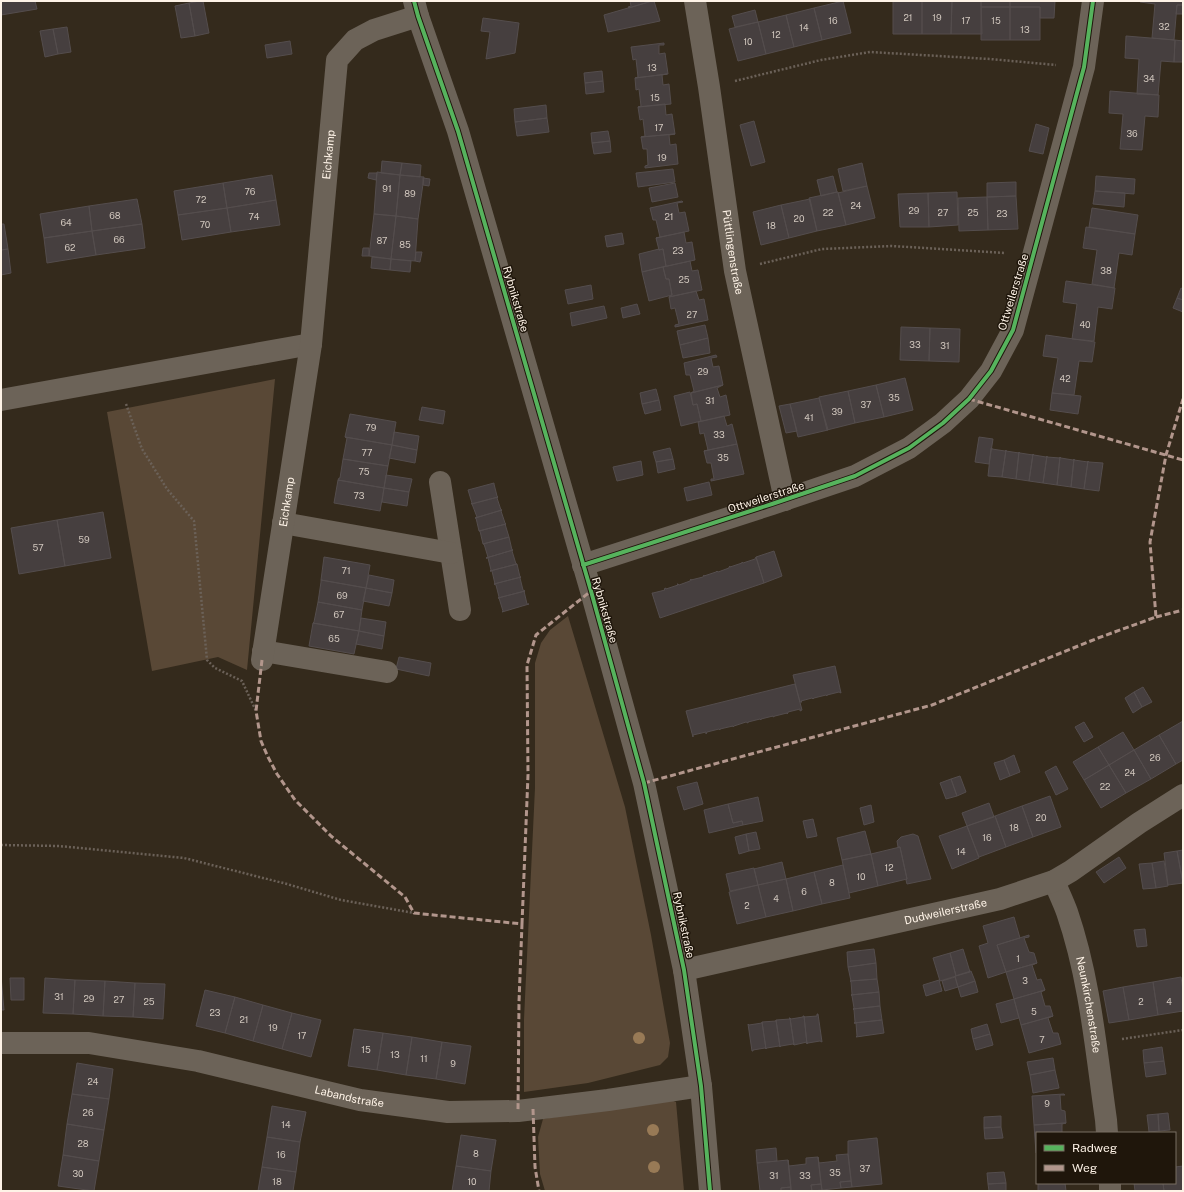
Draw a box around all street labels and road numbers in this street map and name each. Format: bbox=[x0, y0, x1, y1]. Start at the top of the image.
street label: Eichkamp bbox=[320, 129, 337, 180]
street label: Püttlingenstraße bbox=[720, 209, 746, 296]
street label: Ottweilerstraße bbox=[996, 252, 1030, 332]
street label: Rybnikstraße bbox=[501, 265, 531, 333]
street label: Eichkamp bbox=[277, 476, 296, 527]
street label: Ottweilerstraße bbox=[726, 479, 806, 515]
street label: Rybnikstraße bbox=[590, 576, 620, 644]
street label: Rybnikstraße bbox=[671, 891, 697, 959]
street label: Dudweilerstraße bbox=[903, 896, 988, 926]
street label: Neunkirchenstraße bbox=[1074, 955, 1103, 1054]
street label: Labandstraße bbox=[314, 1083, 385, 1109]

